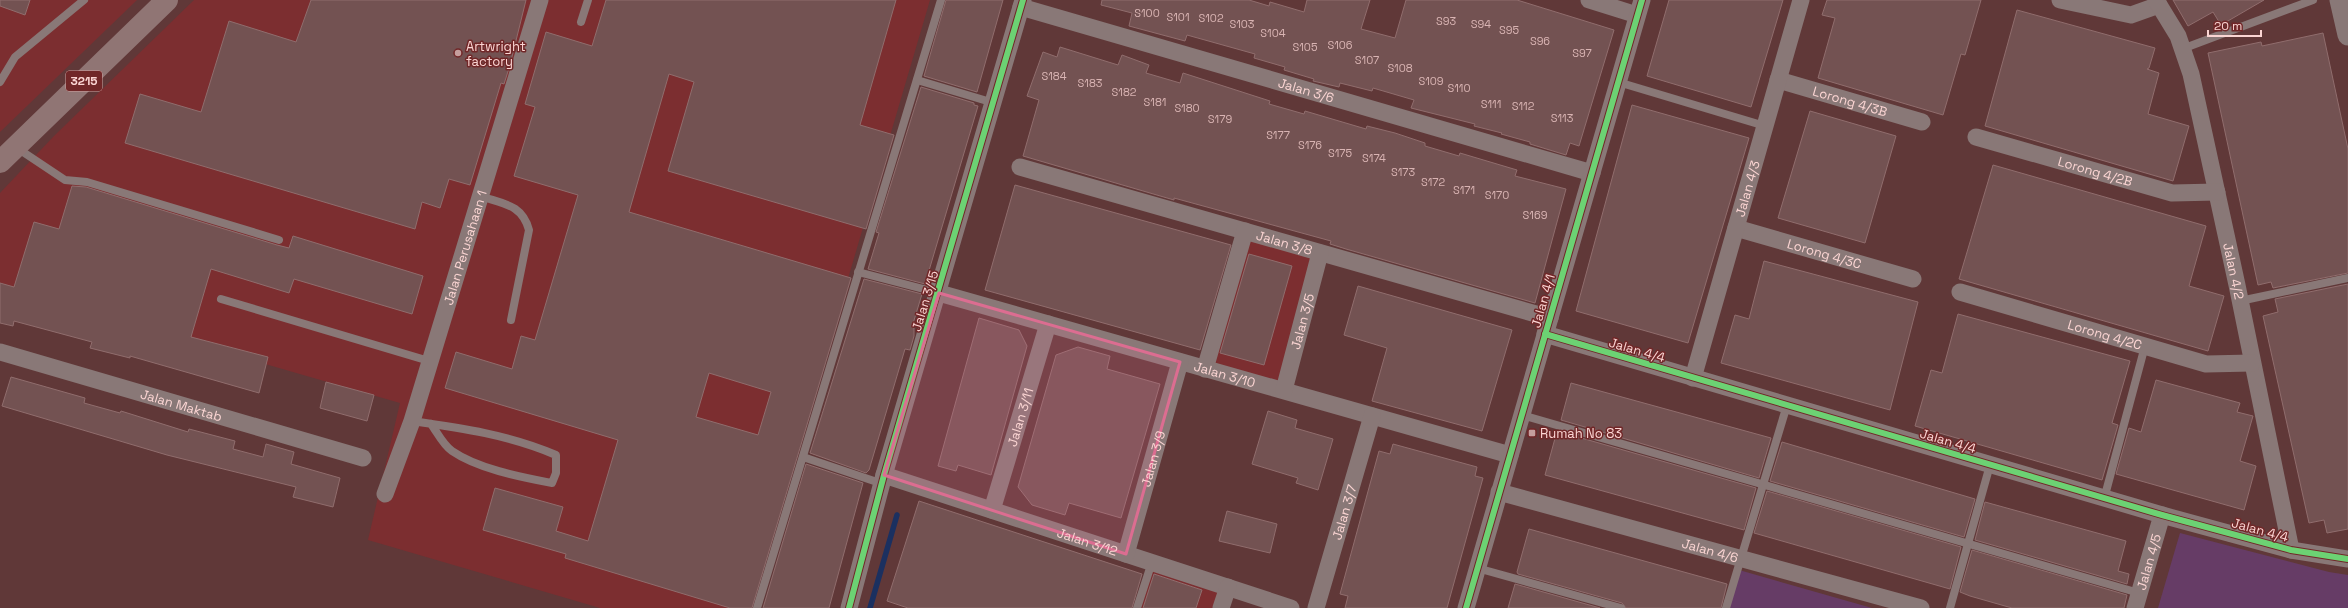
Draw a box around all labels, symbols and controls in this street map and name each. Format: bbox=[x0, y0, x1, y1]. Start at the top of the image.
house number: S100 bbox=[1134, 6, 1160, 20]
house number: S101 bbox=[1167, 10, 1190, 24]
house number: S102 bbox=[1198, 11, 1224, 25]
scale bar bbox=[2208, 12, 2261, 38]
house number: S93 bbox=[1436, 14, 1456, 28]
house number: S103 bbox=[1229, 17, 1255, 31]
house number: S94 bbox=[1471, 17, 1491, 31]
text: 20 m bbox=[2214, 18, 2242, 34]
house number: S95 bbox=[1499, 23, 1519, 37]
house number: S104 bbox=[1260, 26, 1286, 40]
house number: S96 bbox=[1530, 34, 1550, 48]
place label: Artwright factory bbox=[466, 38, 526, 70]
house number: S106 bbox=[1327, 38, 1353, 52]
house number: S105 bbox=[1293, 40, 1318, 54]
house number: S97 bbox=[1572, 46, 1592, 60]
marker: Artwright factory bbox=[453, 48, 463, 58]
house number: S107 bbox=[1355, 53, 1379, 67]
house number: S108 bbox=[1387, 61, 1413, 75]
house number: S184 bbox=[1041, 69, 1067, 83]
road number: 3215 bbox=[66, 71, 102, 91]
street label: Jalan 3/6 bbox=[1276, 74, 1336, 106]
house number: S109 bbox=[1418, 74, 1444, 88]
house number: S183 bbox=[1078, 76, 1103, 90]
house number: S110 bbox=[1448, 81, 1471, 95]
street label: Lorong 4/3B bbox=[1811, 82, 1889, 120]
house number: S182 bbox=[1112, 85, 1137, 99]
house number: S181 bbox=[1144, 95, 1166, 109]
house number: S111 bbox=[1481, 97, 1501, 111]
house number: S112 bbox=[1512, 99, 1535, 113]
house number: S180 bbox=[1174, 101, 1200, 115]
house number: S113 bbox=[1551, 111, 1574, 125]
house number: S179 bbox=[1208, 112, 1232, 126]
house number: S177 bbox=[1266, 128, 1290, 142]
house number: S176 bbox=[1298, 138, 1322, 152]
house number: S175 bbox=[1328, 146, 1352, 160]
house number: S174 bbox=[1362, 151, 1386, 165]
street label: Lorong 4/2B bbox=[2056, 152, 2135, 190]
street label: Jalan 4/3 bbox=[1731, 158, 1763, 219]
house number: S173 bbox=[1391, 165, 1415, 179]
house number: S172 bbox=[1421, 175, 1445, 189]
house number: S171 bbox=[1453, 183, 1475, 197]
street label: Jalan Perusahaan 1 bbox=[439, 188, 490, 307]
house number: S170 bbox=[1485, 188, 1509, 202]
house number: S169 bbox=[1523, 208, 1548, 222]
street label: Jalan 3/8 bbox=[1254, 226, 1315, 258]
street label: Lorong 4/3C bbox=[1785, 235, 1864, 272]
street label: Jalan 4/2 bbox=[2220, 241, 2248, 301]
street label: Jalan 3/15 bbox=[908, 268, 942, 333]
street label: Jalan 4/1 bbox=[1527, 272, 1559, 330]
street label: Jalan 3/5 bbox=[1287, 291, 1318, 351]
street label: Lorong 4/2C bbox=[2066, 315, 2144, 353]
street label: Jalan 4/4 bbox=[1607, 334, 1667, 366]
street label: Jalan 3/10 bbox=[1192, 357, 1258, 391]
street label: Jalan Maktab bbox=[139, 385, 224, 425]
street label: Jalan 3/11 bbox=[1003, 386, 1037, 449]
place label: Rumah No 83 bbox=[1540, 425, 1622, 442]
street label: Jalan 4/4 bbox=[1918, 425, 1978, 457]
marker: Rumah No 83 bbox=[1527, 428, 1537, 438]
street label: Jalan 3/9 bbox=[1137, 429, 1169, 489]
street label: Jalan 3/7 bbox=[1328, 482, 1360, 542]
street label: Jalan 4/4 bbox=[2230, 514, 2290, 546]
street label: Jalan 3/12 bbox=[1055, 524, 1120, 559]
street label: Jalan 4/5 bbox=[2132, 532, 2165, 592]
street label: Jalan 4/6 bbox=[1680, 534, 1740, 566]

